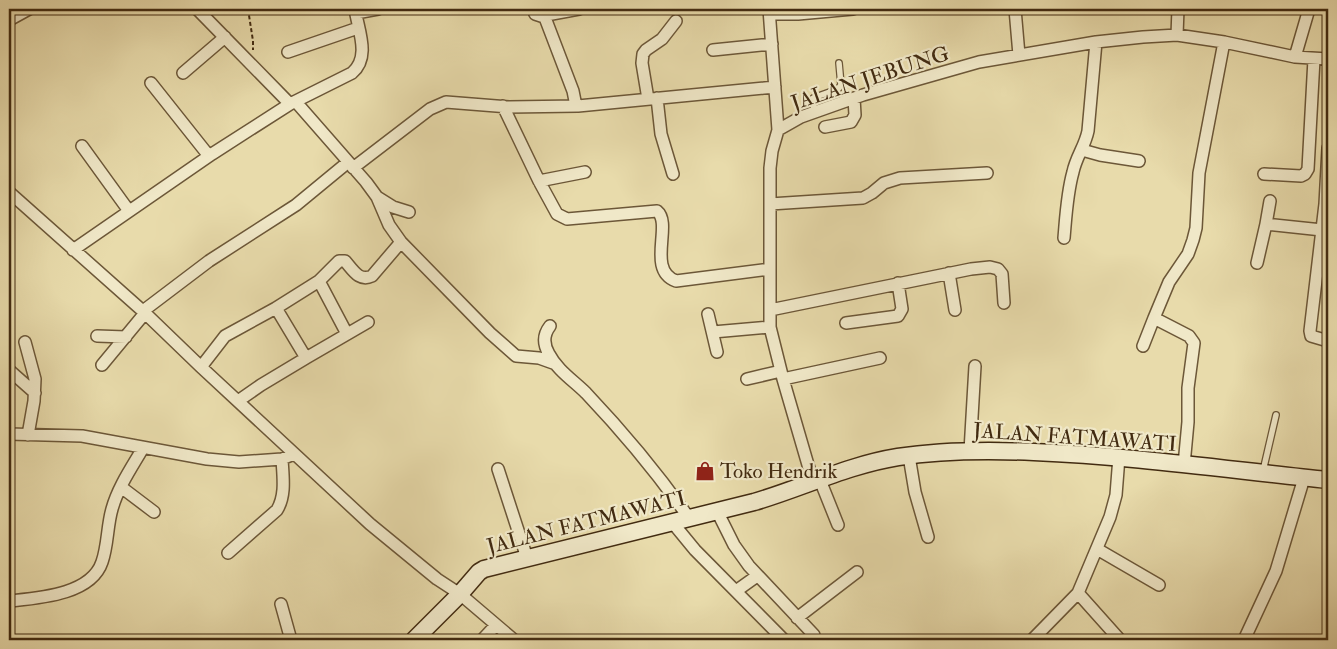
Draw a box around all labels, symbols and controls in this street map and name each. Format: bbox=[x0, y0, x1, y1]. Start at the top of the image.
street label: JALAN JEBUNG bbox=[787, 40, 953, 117]
street label: JALAN FATMAWATI bbox=[971, 417, 1178, 458]
place label: Toko Hendrik bbox=[720, 458, 837, 485]
shop icon: Toko Hendrik bbox=[694, 460, 716, 482]
street label: JALAN FATMAWATI bbox=[483, 485, 688, 561]

